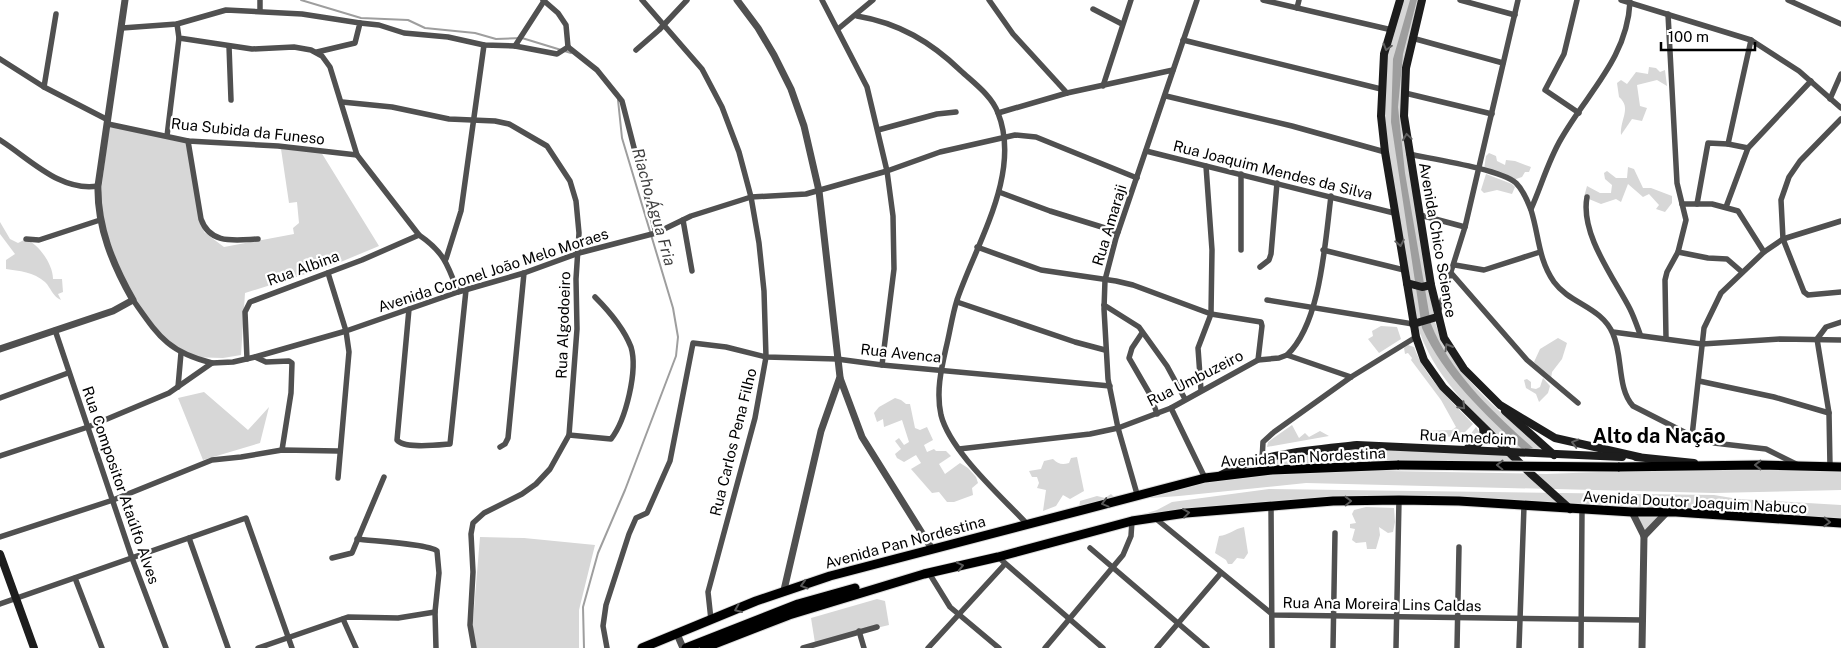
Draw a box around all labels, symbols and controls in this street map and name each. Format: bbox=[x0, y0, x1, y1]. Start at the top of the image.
scale bar bbox=[1661, 20, 1755, 52]
text: 100 m bbox=[1668, 28, 1709, 45]
one-way arrow bbox=[1382, 42, 1392, 51]
street label: Rua Subida da Funeso bbox=[170, 114, 326, 148]
one-way arrow bbox=[1402, 132, 1413, 140]
street label: Rua Joaquim Mendes da Silva bbox=[1172, 137, 1374, 203]
water label: Riacho Água Fria bbox=[628, 146, 681, 268]
street label: Avenida Chico Science bbox=[1416, 161, 1460, 319]
street label: Rua Amaraji bbox=[1089, 182, 1129, 268]
street label: Avenida Coronel João Melo Moraes bbox=[376, 225, 610, 315]
one-way arrow bbox=[1394, 238, 1404, 247]
street label: Rua Albina bbox=[265, 247, 341, 289]
street label: Rua Algodoeiro bbox=[553, 271, 573, 379]
street label: Rua Avenca bbox=[860, 340, 942, 366]
one-way arrow bbox=[1445, 343, 1455, 352]
street label: Rua Umbuzeiro bbox=[1144, 346, 1246, 410]
street label: Rua Carlos Pena Filho bbox=[706, 366, 760, 518]
street label: Rua Compositor Ataúlfo Alves bbox=[79, 384, 163, 586]
one-way arrow bbox=[1456, 400, 1465, 409]
district label: Alto da Nação bbox=[1593, 424, 1725, 448]
street label: Rua Amedoim bbox=[1419, 426, 1517, 448]
one-way arrow bbox=[1571, 439, 1579, 449]
street label: Avenida Pan Nordestina bbox=[1220, 444, 1386, 470]
one-way arrow bbox=[1495, 460, 1503, 470]
one-way arrow bbox=[1754, 460, 1762, 470]
street label: Avenida Doutor Joaquim Nabuco bbox=[1582, 488, 1808, 516]
one-way arrow bbox=[1344, 496, 1352, 506]
one-way arrow bbox=[1101, 497, 1110, 508]
one-way arrow bbox=[1182, 508, 1190, 519]
street label: Avenida Pan Nordestina bbox=[823, 512, 987, 572]
one-way arrow bbox=[1823, 517, 1831, 528]
one-way arrow bbox=[955, 561, 964, 572]
one-way arrow bbox=[800, 579, 808, 589]
street label: Rua Ana Moreira Lins Caldas bbox=[1282, 594, 1482, 614]
one-way arrow bbox=[735, 603, 743, 613]

